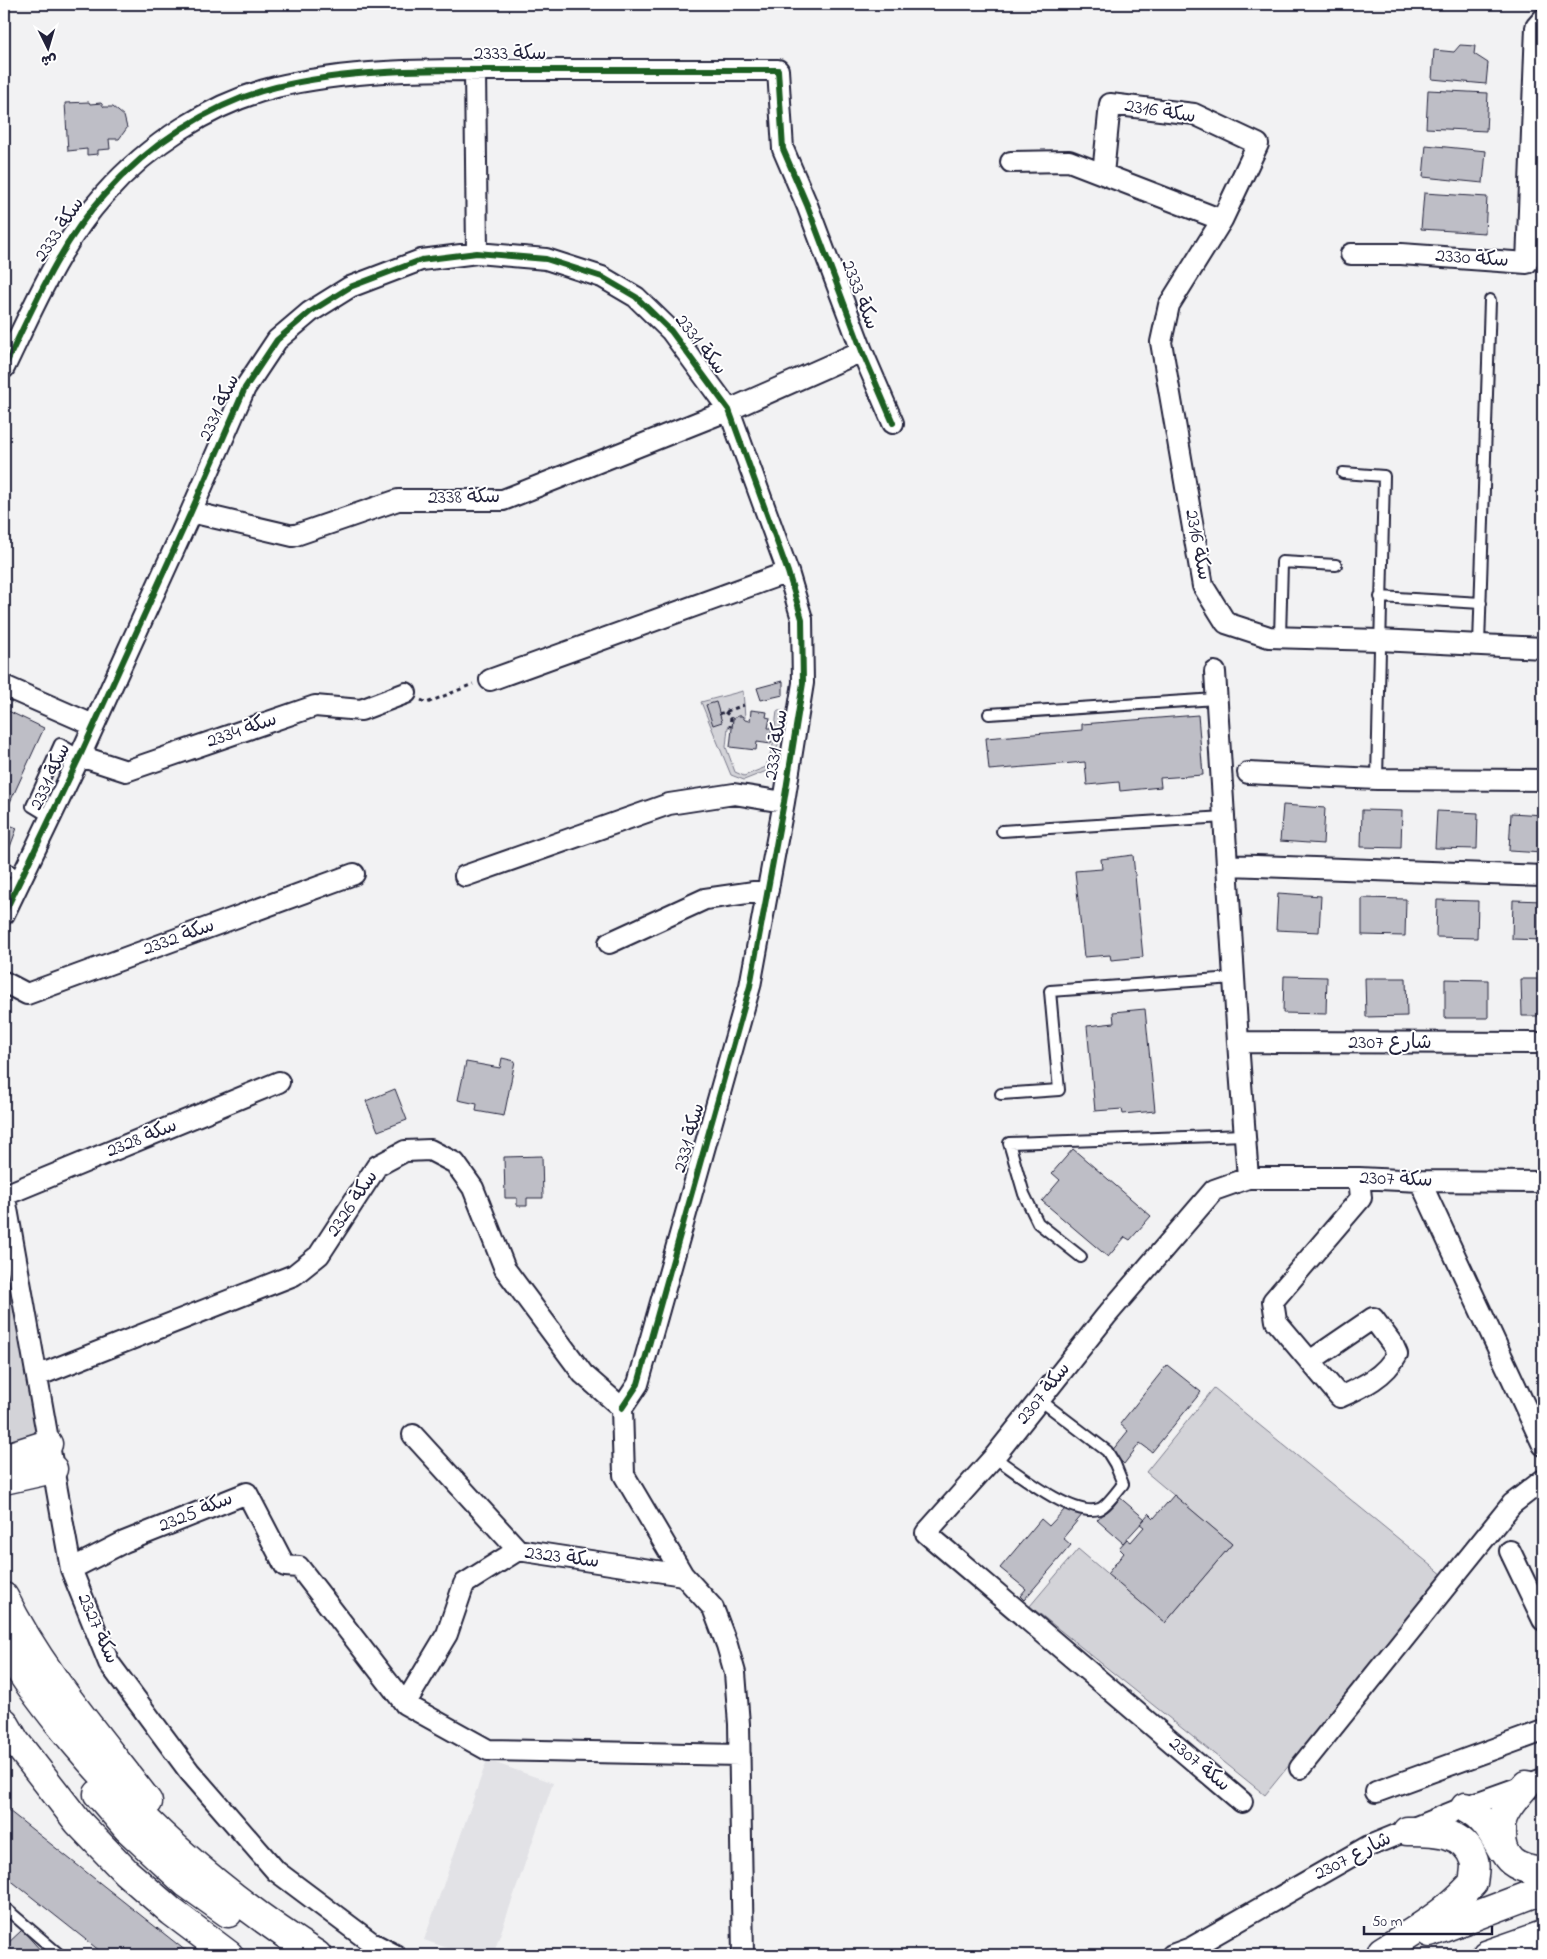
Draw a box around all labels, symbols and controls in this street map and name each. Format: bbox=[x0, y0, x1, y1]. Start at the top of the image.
north arrow bbox=[22, 22, 72, 72]
street label: سكة 2333 bbox=[473, 40, 547, 69]
text: ش bbox=[40, 48, 58, 71]
street label: 2316 سكة bbox=[1122, 92, 1198, 132]
street label: سكة 2333 bbox=[28, 192, 92, 268]
street label: سكة 2330 bbox=[1434, 242, 1510, 276]
street label: سكة 2333 bbox=[832, 256, 886, 334]
street label: سكة 2331 bbox=[667, 308, 733, 382]
street label: سكة 2331 bbox=[192, 370, 248, 446]
street label: سكة 2338 bbox=[428, 483, 500, 513]
street label: 2316 سكة bbox=[1176, 507, 1218, 583]
street label: سكة 2334 bbox=[203, 705, 281, 757]
street label: سكة 2331 bbox=[757, 708, 797, 782]
street label: سكة 2331 bbox=[23, 739, 79, 815]
street label: سكة 2332 bbox=[139, 912, 219, 964]
street label: 2307 شارع bbox=[1348, 1029, 1432, 1058]
street label: سكة 2331 bbox=[666, 1100, 714, 1176]
street label: سكة 2328 bbox=[102, 1112, 182, 1166]
street label: سكة 2307 bbox=[1359, 1164, 1433, 1196]
street label: سكة 2326 bbox=[320, 1165, 386, 1243]
street label: سكة 2307 bbox=[1010, 1356, 1078, 1432]
street label: سكة 2325 bbox=[154, 1485, 238, 1541]
street label: سكة 2323 bbox=[523, 1539, 601, 1577]
street label: سكة 2327 bbox=[69, 1589, 125, 1669]
street label: سكة 2307 bbox=[1162, 1730, 1236, 1800]
street label: 2307 شارع bbox=[1309, 1825, 1397, 1889]
scale bar bbox=[1364, 1904, 1492, 1936]
text: 50 m bbox=[1372, 1911, 1403, 1933]

